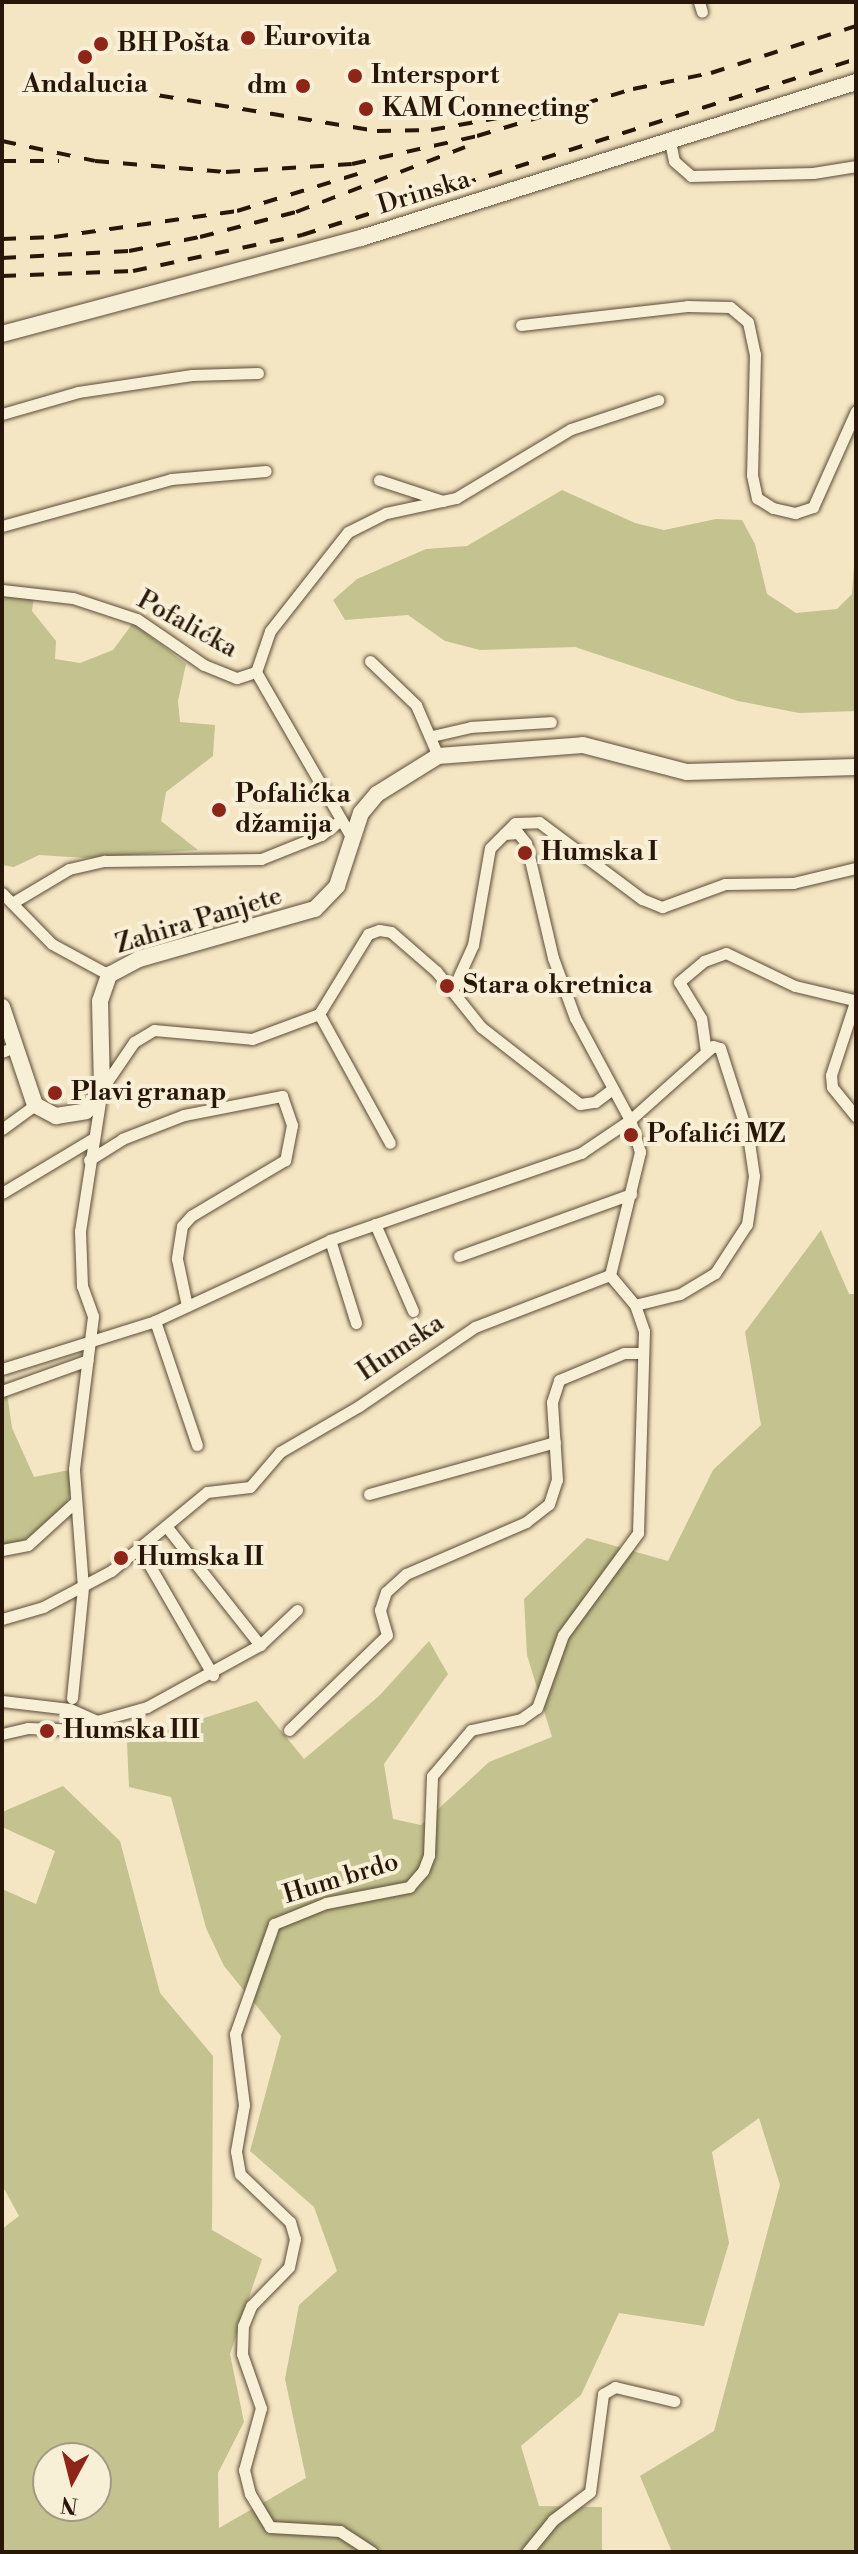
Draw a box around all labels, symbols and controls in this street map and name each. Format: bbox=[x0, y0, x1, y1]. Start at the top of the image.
place label: Eurovita bbox=[264, 22, 371, 54]
place label: BH Pošta bbox=[117, 28, 230, 60]
marker: Eurovita bbox=[239, 29, 257, 47]
marker: BH Pošta bbox=[92, 35, 110, 53]
marker: Andalucia bbox=[76, 48, 94, 66]
place label: Intersport bbox=[371, 60, 499, 92]
marker: Intersport bbox=[346, 67, 364, 85]
place label: Andalucia bbox=[22, 69, 148, 101]
place label: dm bbox=[247, 70, 287, 102]
marker: dm bbox=[294, 77, 312, 95]
place label: KAM Connecting bbox=[382, 93, 589, 125]
marker: KAM Connecting bbox=[357, 100, 375, 118]
street label: Drinska bbox=[374, 164, 474, 222]
street label: Pofalićka bbox=[131, 585, 243, 665]
place label: Pofalićka džamija bbox=[235, 779, 351, 840]
marker: Pofalićka džamija bbox=[210, 801, 228, 819]
place label: Humska I bbox=[541, 837, 658, 869]
marker: Humska I bbox=[516, 844, 534, 862]
street label: Zahira Panjete bbox=[112, 881, 286, 961]
place label: Stara okretnica bbox=[463, 970, 653, 1002]
marker: Stara okretnica bbox=[438, 977, 456, 995]
place label: Plavi granap bbox=[71, 1077, 226, 1109]
marker: Plavi granap bbox=[46, 1084, 64, 1102]
place label: Pofalići MZ bbox=[647, 1119, 785, 1151]
marker: Pofalići MZ bbox=[622, 1126, 640, 1144]
street label: Humska bbox=[352, 1308, 450, 1388]
place label: Humska II bbox=[137, 1542, 264, 1574]
marker: Humska II bbox=[112, 1549, 130, 1567]
place label: Humska III bbox=[63, 1715, 200, 1747]
marker: Humska III bbox=[38, 1722, 56, 1740]
street label: Hum brdo bbox=[280, 1847, 402, 1911]
north arrow bbox=[32, 2442, 112, 2522]
text: N bbox=[59, 2490, 80, 2519]

